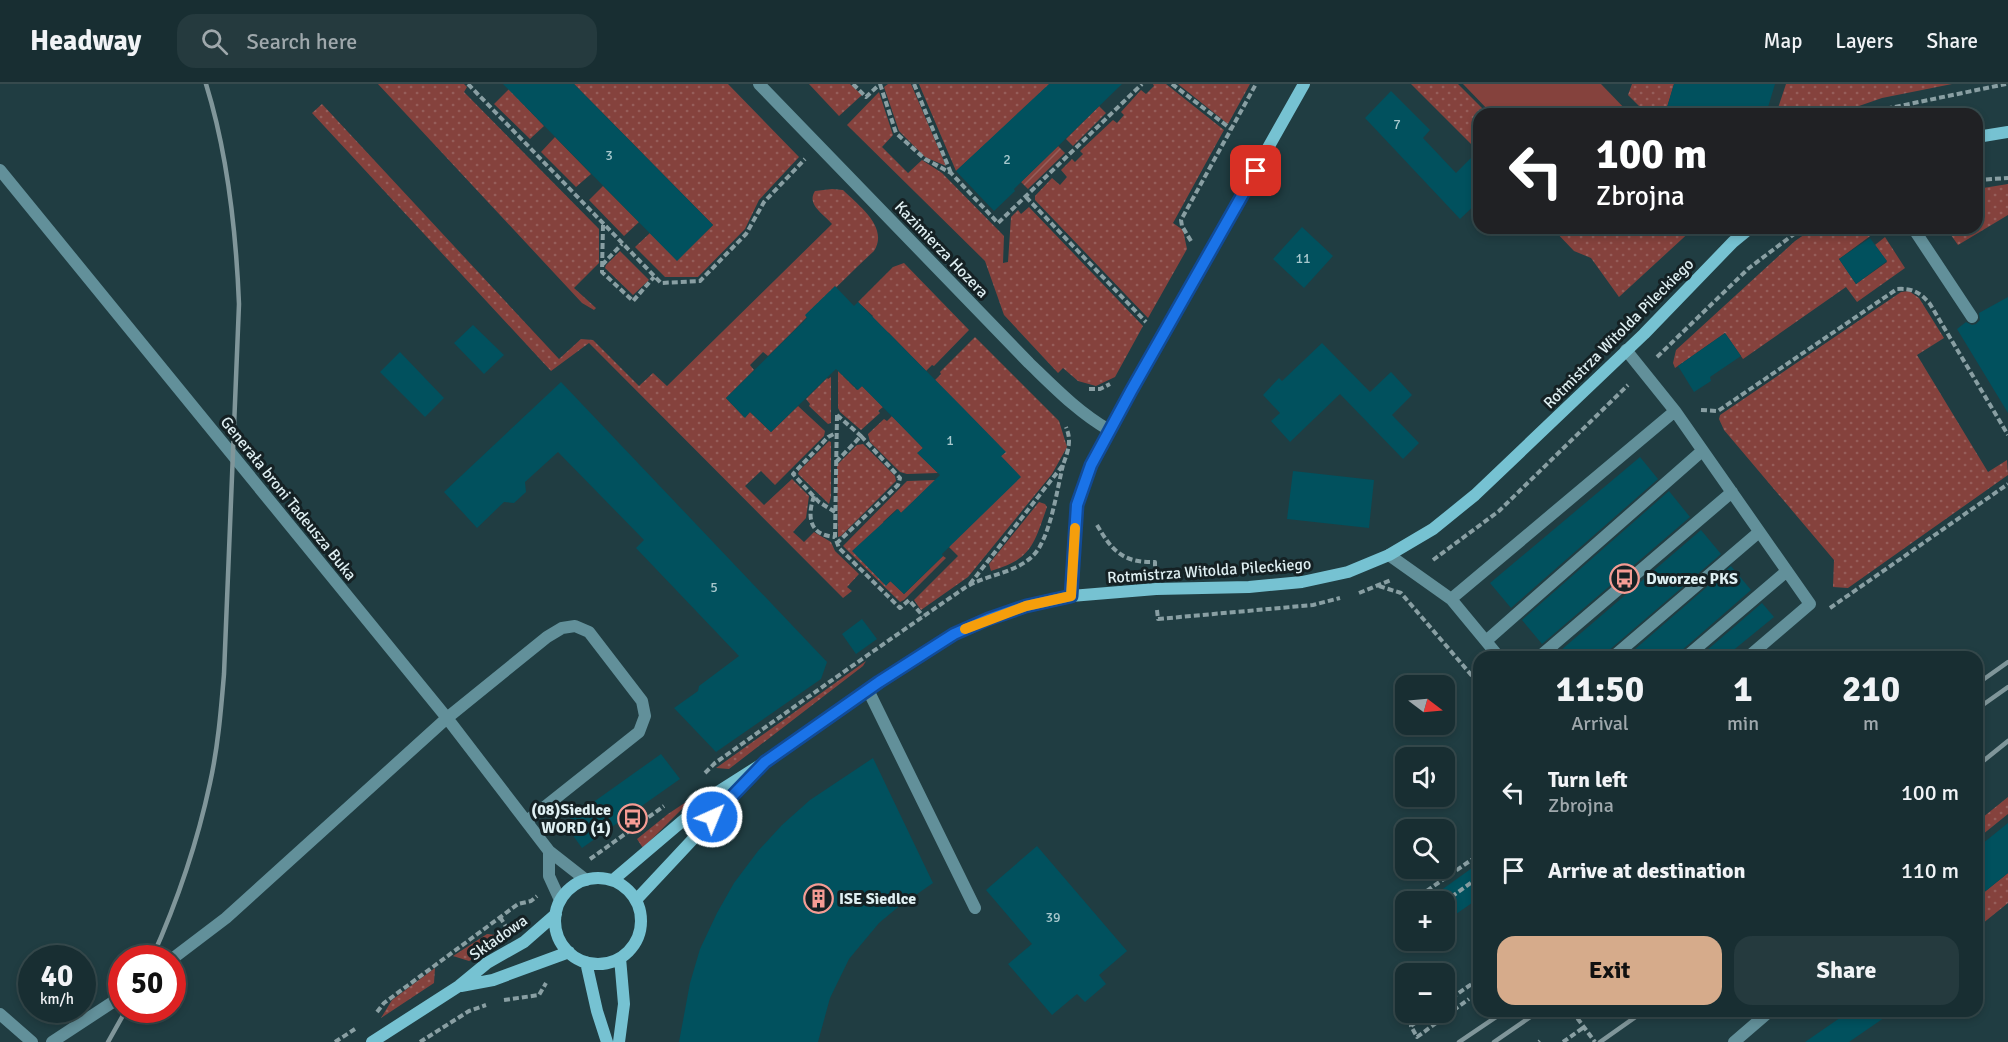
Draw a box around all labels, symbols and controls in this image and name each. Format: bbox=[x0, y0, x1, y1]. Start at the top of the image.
search box bbox=[177, 14, 597, 68]
text: Headway bbox=[30, 24, 141, 58]
icon: search bbox=[198, 25, 231, 58]
text: Search here bbox=[246, 28, 357, 55]
text: Map bbox=[1764, 28, 1802, 54]
text: Layers bbox=[1835, 28, 1893, 54]
text: Share bbox=[1926, 28, 1978, 54]
house number: 7 bbox=[1393, 116, 1401, 133]
text: 100 m bbox=[1596, 129, 1707, 180]
icon: left bbox=[1497, 132, 1575, 210]
pin bbox=[1230, 145, 1281, 196]
house number: 3 bbox=[605, 147, 613, 164]
house number: 2 bbox=[1003, 151, 1011, 168]
icon: arrive bbox=[1239, 154, 1272, 187]
text: Zbrojna bbox=[1596, 180, 1685, 213]
street label: Kazimierza Hozera bbox=[890, 197, 992, 302]
house number: 11 bbox=[1295, 250, 1311, 267]
street label: Rotmistrza Witolda Pileckiego bbox=[1539, 254, 1698, 413]
street label: Generała broni Tadeusza Buka bbox=[216, 413, 361, 585]
house number: 1 bbox=[946, 432, 954, 449]
street label: Rotmistrza Witolda Pileckiego bbox=[1106, 554, 1312, 588]
bus stop icon: Dworzec PKS bbox=[1609, 562, 1641, 594]
place label: Dworzec PKS bbox=[1646, 569, 1738, 589]
house number: 5 bbox=[710, 579, 718, 596]
text: 11:50 bbox=[1556, 667, 1644, 712]
text: 1 bbox=[1733, 667, 1753, 712]
text: 210 bbox=[1842, 667, 1900, 712]
north arrow bbox=[1395, 675, 1455, 735]
map controls bbox=[1395, 675, 1455, 1023]
text: Arrival bbox=[1571, 711, 1629, 736]
text: min bbox=[1727, 711, 1759, 736]
text: m bbox=[1863, 711, 1879, 736]
button: sound bbox=[1395, 747, 1455, 807]
text: Turn left bbox=[1548, 766, 1628, 793]
icon: left bbox=[1497, 776, 1530, 809]
text: 100 m bbox=[1901, 779, 1959, 806]
position arrow bbox=[680, 785, 744, 849]
text: Zbrojna bbox=[1548, 793, 1614, 818]
place label: (08)Siedlce WORD (1) bbox=[531, 800, 611, 838]
bus stop icon: (08)Siedlce WORD (1) bbox=[616, 802, 648, 834]
button: search bbox=[1395, 819, 1455, 879]
icon: arrive bbox=[1497, 854, 1530, 887]
text: Arrive at destination bbox=[1548, 857, 1745, 884]
text: 110 m bbox=[1901, 857, 1959, 884]
building icon: ISE Siedlce bbox=[802, 882, 834, 914]
place label: ISE Siedlce bbox=[839, 889, 916, 909]
button: + bbox=[1395, 891, 1455, 951]
house number: 39 bbox=[1045, 909, 1061, 926]
street label: Składowa bbox=[466, 911, 531, 965]
button: Exit bbox=[1497, 936, 1722, 1005]
button: Share bbox=[1734, 936, 1959, 1005]
speed limit sign: 50 bbox=[108, 945, 186, 1023]
text: 40 bbox=[41, 958, 73, 995]
button: − bbox=[1395, 963, 1455, 1023]
text: km/h bbox=[40, 990, 74, 1008]

